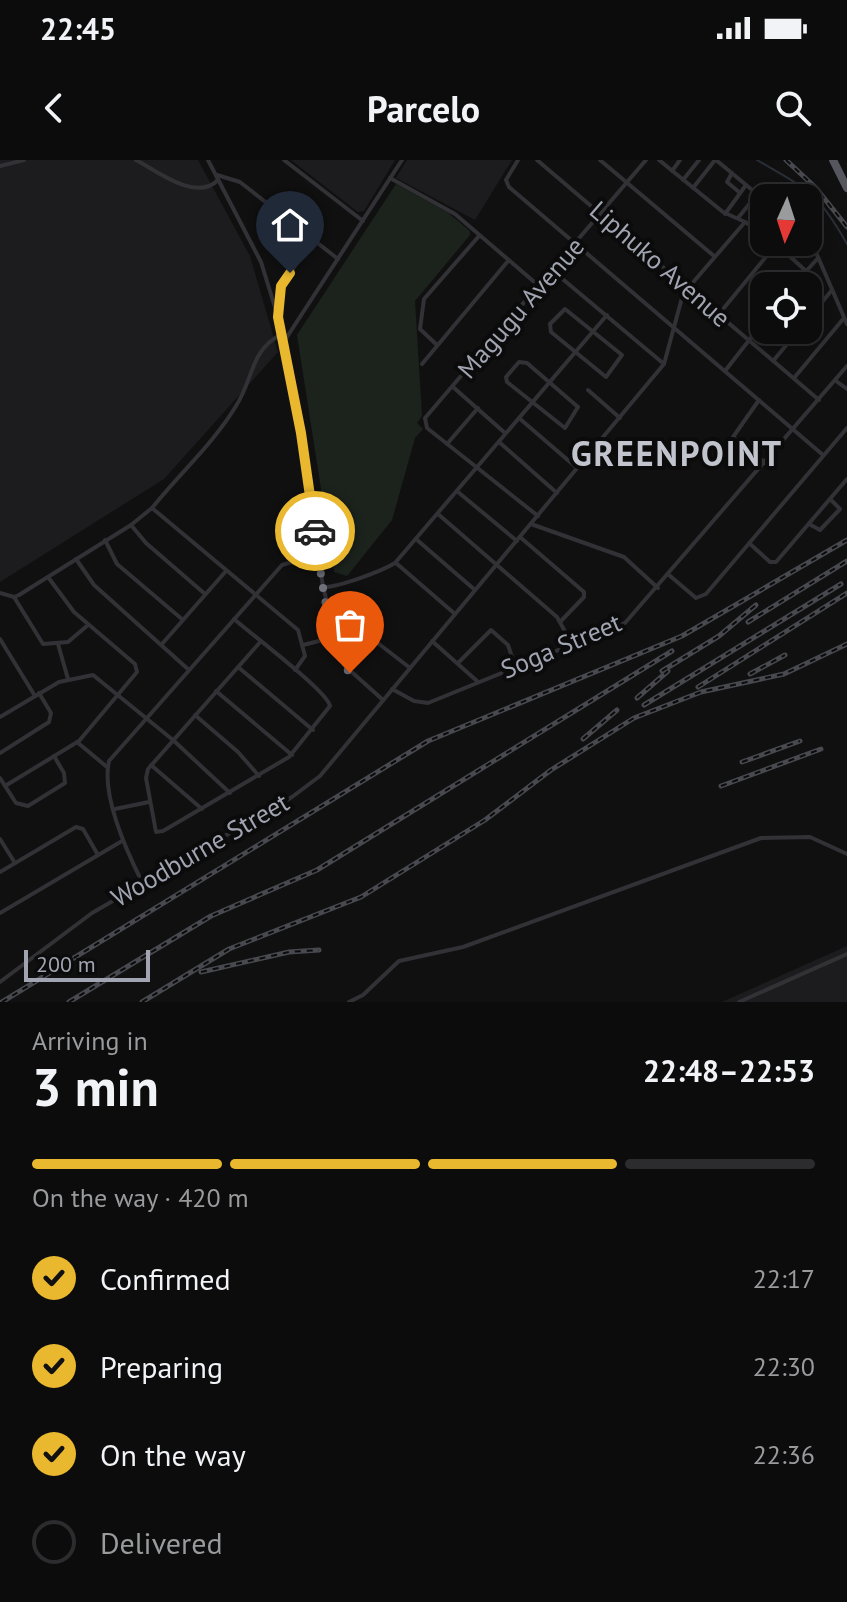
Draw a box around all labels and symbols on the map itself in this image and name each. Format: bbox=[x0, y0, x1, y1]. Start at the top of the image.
north arrow bbox=[750, 184, 822, 256]
pin bbox=[256, 191, 324, 273]
street label: Liphuko Avenue bbox=[583, 193, 738, 334]
street label: Magugu Avenue bbox=[450, 230, 591, 385]
district label: GREENPOINT bbox=[571, 431, 783, 475]
courier bbox=[275, 491, 355, 571]
pin bbox=[316, 591, 384, 673]
street label: Soga Street bbox=[495, 605, 626, 686]
street label: Woodburne Street bbox=[105, 785, 295, 914]
scale bar bbox=[24, 946, 150, 982]

